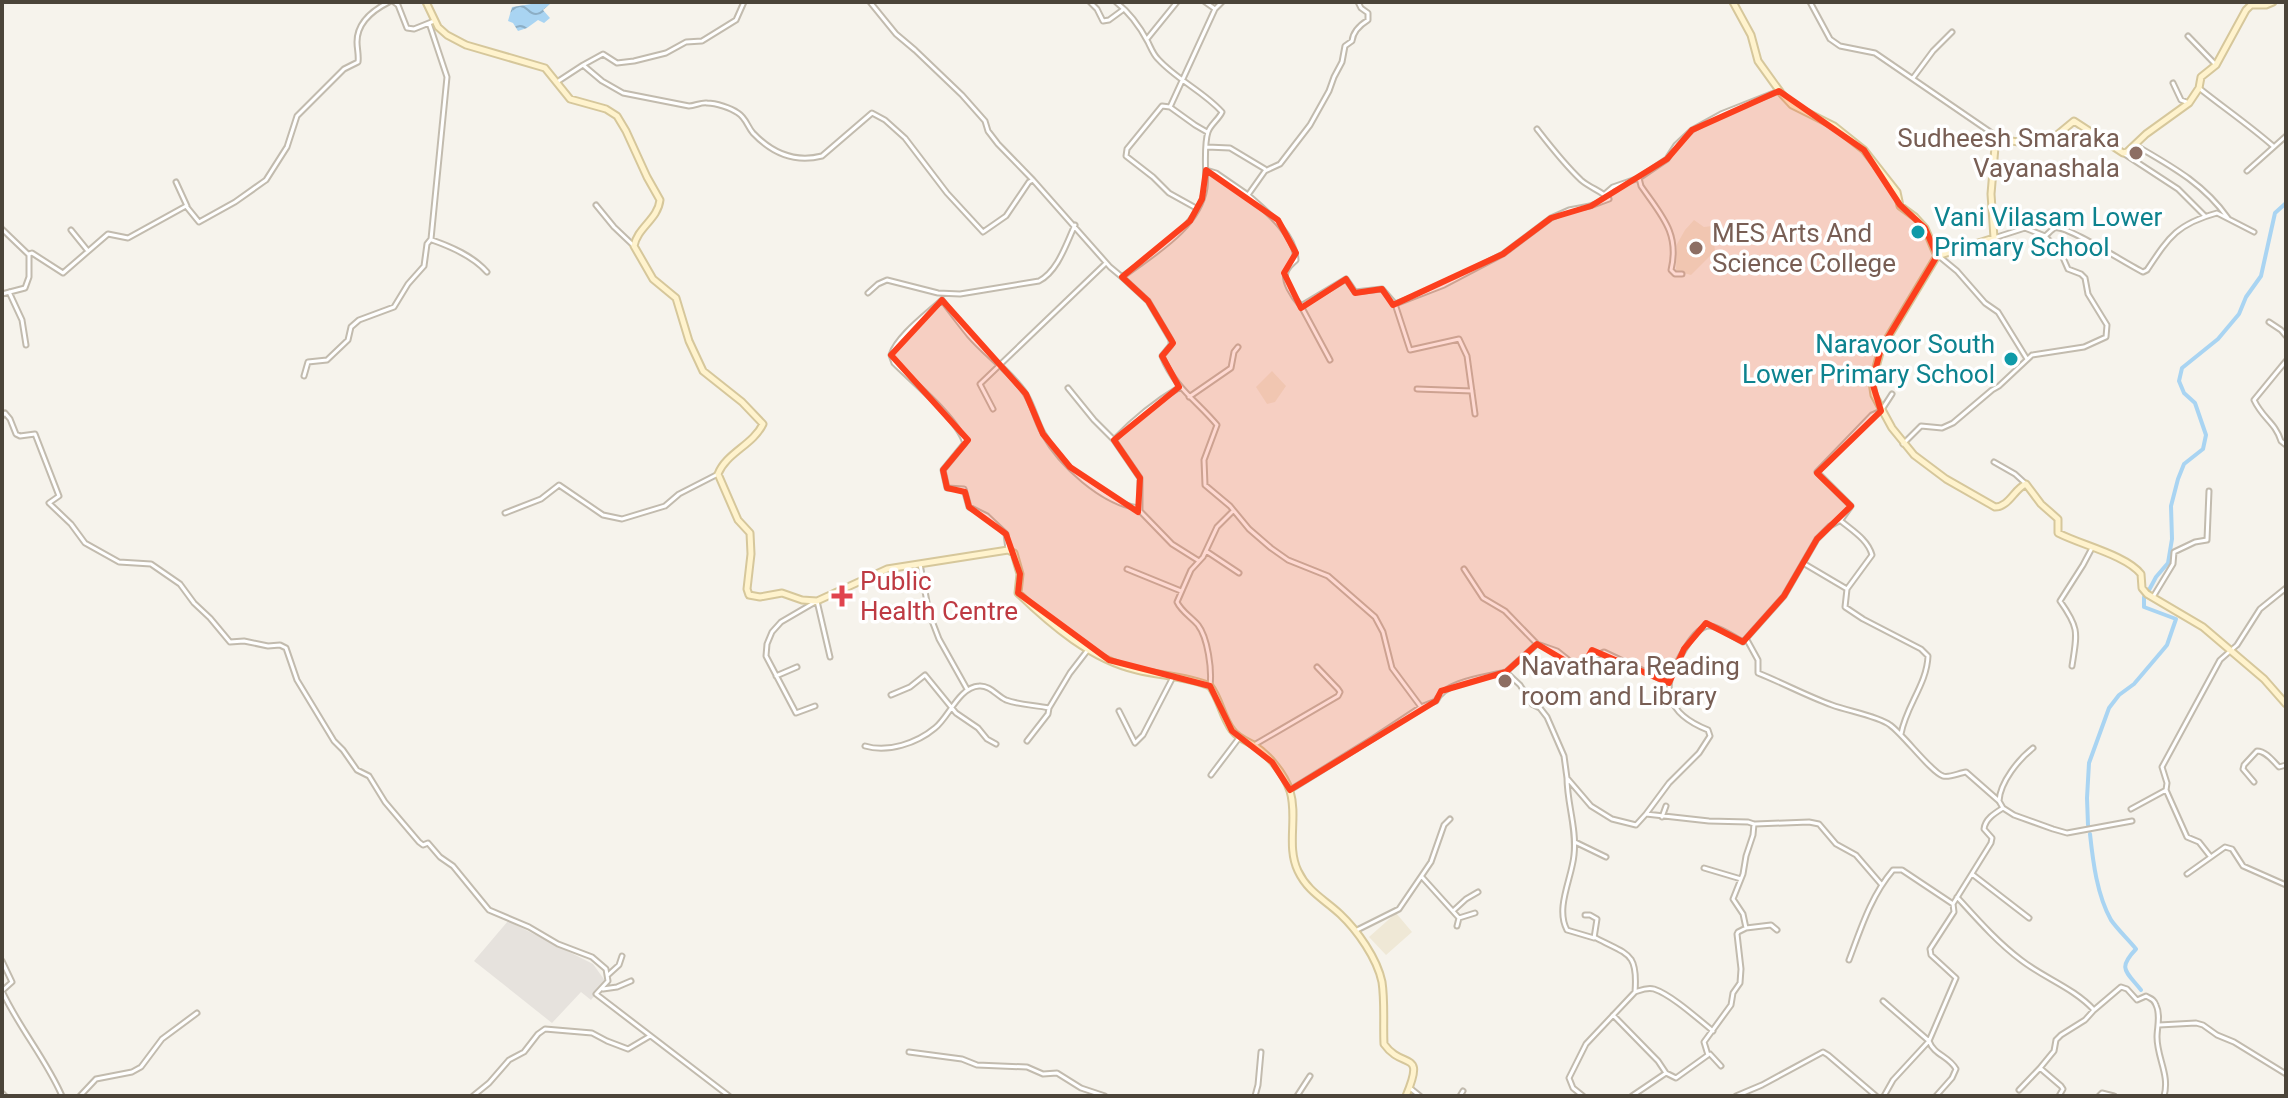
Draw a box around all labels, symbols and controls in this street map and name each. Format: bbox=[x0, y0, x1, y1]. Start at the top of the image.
place label: Sudheesh Smaraka Vayanashala bbox=[1897, 123, 2120, 183]
marker: Sudheesh Smaraka Vayanashala bbox=[2127, 144, 2145, 162]
place label: Vani Vilasam Lower Primary School bbox=[1934, 202, 2163, 262]
place label: MES Arts And Science College bbox=[1712, 218, 1896, 278]
marker: Vani Vilasam Lower Primary School bbox=[1909, 223, 1927, 241]
marker: MES Arts And Science College bbox=[1687, 239, 1705, 257]
place label: Naravoor South Lower Primary School bbox=[1742, 329, 1995, 389]
marker: Naravoor South Lower Primary School bbox=[2002, 350, 2020, 368]
place label: Public Health Centre bbox=[860, 566, 1018, 626]
marker: Public Health Centre bbox=[831, 585, 853, 607]
place label: Navathara Reading room and Library bbox=[1521, 651, 1740, 711]
marker: Navathara Reading room and Library bbox=[1496, 672, 1514, 690]

